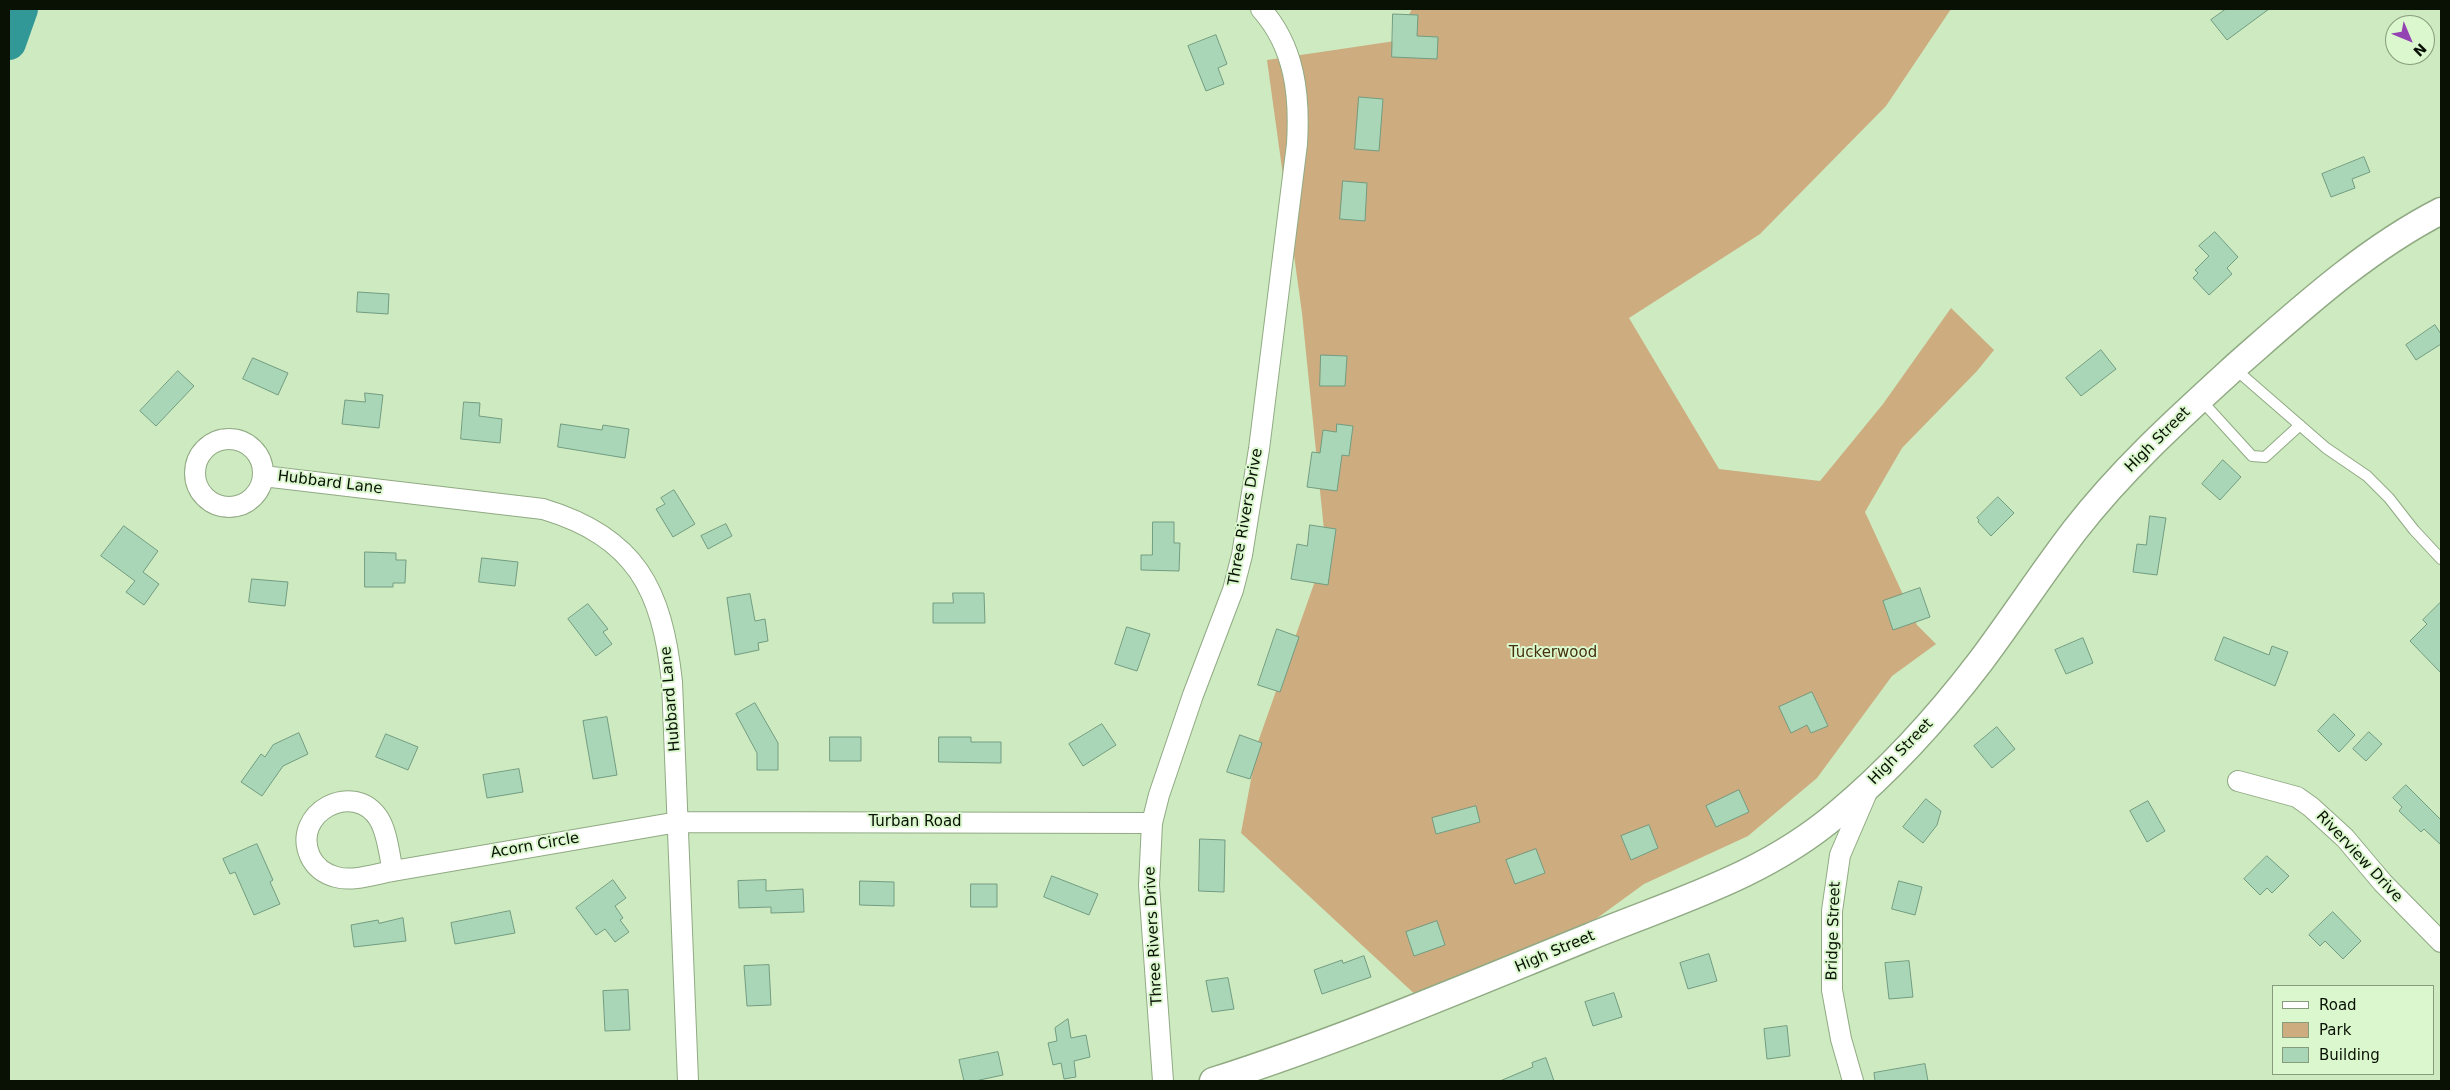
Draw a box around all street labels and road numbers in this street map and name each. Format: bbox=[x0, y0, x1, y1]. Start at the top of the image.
street label: High Street bbox=[2122, 404, 2194, 476]
street label: Three Rivers Drive bbox=[1225, 447, 1267, 587]
street label: Hubbard Lane bbox=[277, 468, 383, 498]
street label: Hubbard Lane bbox=[657, 646, 685, 752]
street label: High Street bbox=[1865, 715, 1937, 789]
street label: Riverview Drive bbox=[2312, 808, 2406, 906]
street label: Turban Road bbox=[868, 813, 962, 831]
street label: Acorn Circle bbox=[489, 829, 581, 863]
street label: Three Rivers Drive bbox=[1141, 866, 1167, 1006]
street label: Bridge Street bbox=[1823, 881, 1845, 981]
street label: High Street bbox=[1512, 927, 1598, 977]

